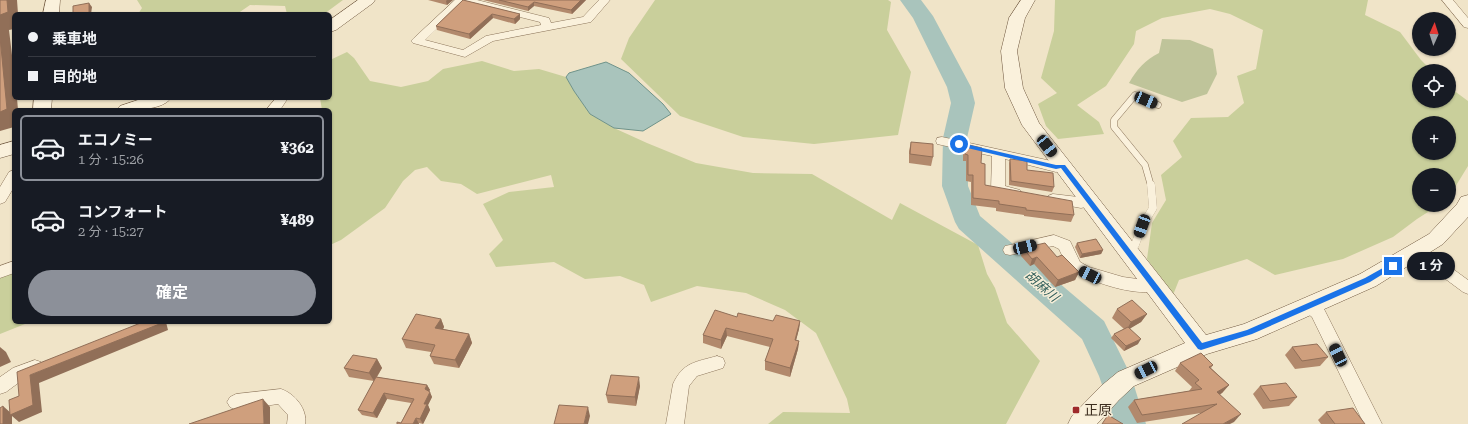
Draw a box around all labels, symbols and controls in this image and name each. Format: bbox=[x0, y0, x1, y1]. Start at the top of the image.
north arrow bbox=[1412, 12, 1456, 56]
map controls bbox=[1412, 12, 1456, 212]
text: 乗車地 bbox=[52, 30, 97, 48]
button: locate bbox=[1412, 64, 1456, 108]
text: 目的地 bbox=[52, 68, 97, 86]
car bbox=[1133, 90, 1159, 110]
button: + bbox=[1412, 116, 1456, 160]
icon: car bbox=[30, 130, 66, 166]
text: エコノミー bbox=[78, 131, 153, 149]
car bbox=[1035, 133, 1059, 159]
route start bbox=[950, 135, 968, 153]
text: ¥362 bbox=[280, 139, 314, 157]
text: 1 分 · 15:26 bbox=[78, 152, 144, 167]
button: − bbox=[1412, 168, 1456, 212]
icon: car bbox=[30, 202, 66, 238]
text: コンフォート bbox=[78, 203, 168, 221]
text: ¥489 bbox=[280, 211, 314, 229]
car bbox=[1132, 213, 1152, 239]
text: 2 分 · 15:27 bbox=[78, 224, 144, 239]
car bbox=[1012, 238, 1038, 256]
callout: 1 分 bbox=[1407, 252, 1455, 280]
route end bbox=[1384, 257, 1402, 275]
text: 1 分 bbox=[1419, 258, 1443, 273]
car bbox=[1077, 264, 1103, 286]
water label: 胡麻川 bbox=[1022, 268, 1063, 306]
button: 確定 bbox=[28, 270, 316, 316]
car bbox=[1327, 342, 1349, 368]
car bbox=[1133, 359, 1159, 381]
place label: 正原 bbox=[1084, 402, 1112, 418]
marker: 正原 bbox=[1071, 405, 1081, 415]

